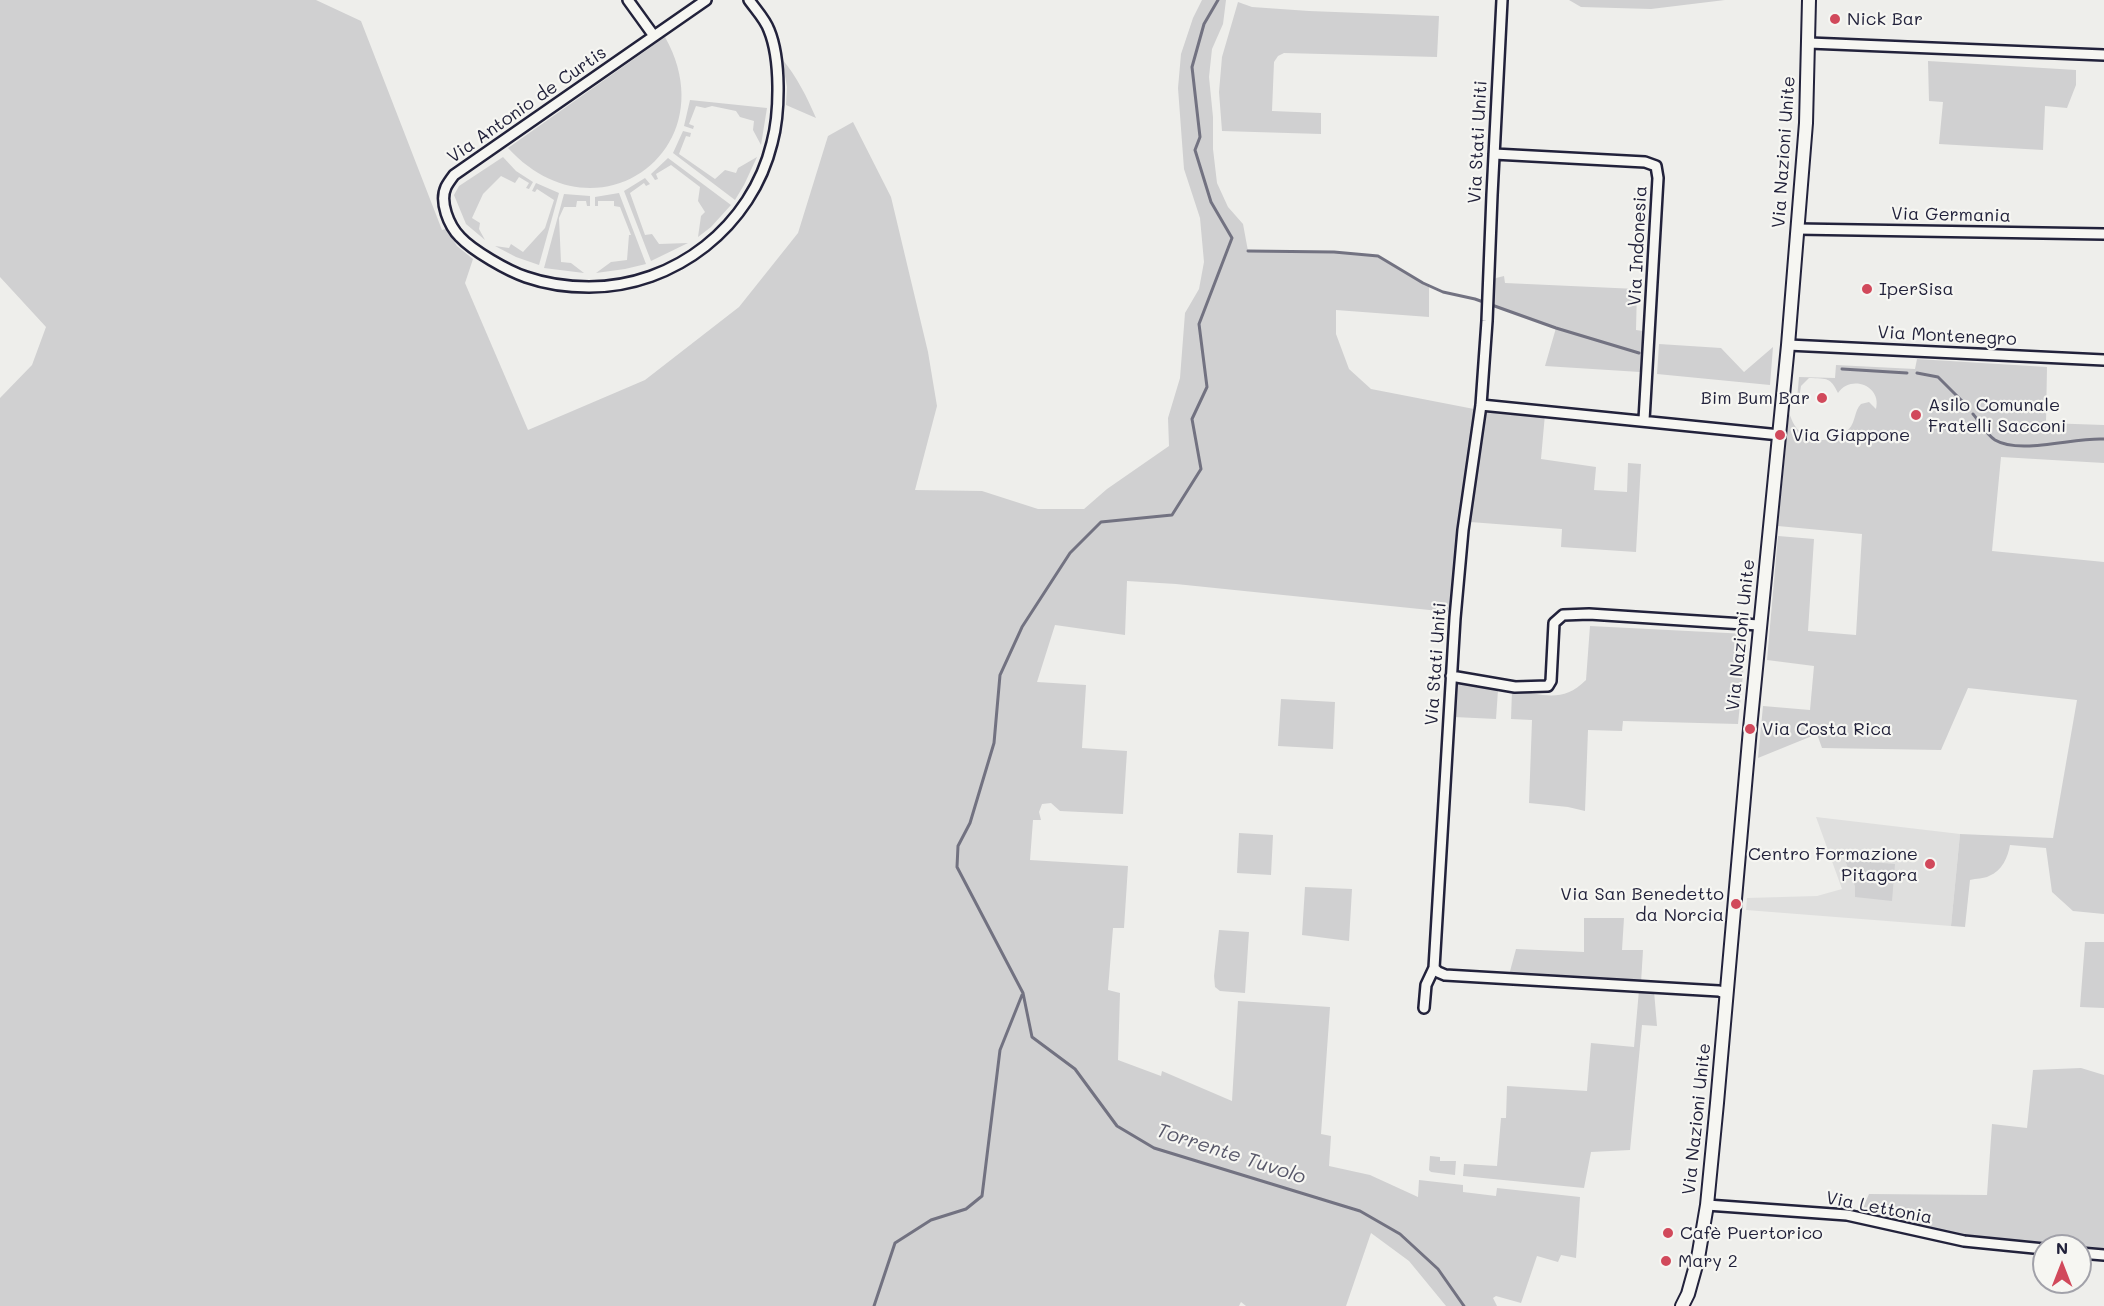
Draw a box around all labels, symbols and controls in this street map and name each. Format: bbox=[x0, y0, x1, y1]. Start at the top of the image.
place label: Nick Bar bbox=[1847, 8, 1923, 30]
marker: Nick Bar bbox=[1828, 12, 1842, 26]
street label: Via Antonio de Curtis bbox=[443, 42, 611, 168]
street label: Via Nazioni Unite bbox=[1768, 75, 1800, 229]
street label: Via Stati Uniti bbox=[1464, 80, 1492, 204]
street label: Via Indonesia bbox=[1624, 185, 1652, 307]
street label: Via Germania bbox=[1891, 203, 2011, 227]
place label: IperSisa bbox=[1879, 278, 1954, 300]
marker: IperSisa bbox=[1860, 282, 1874, 296]
street label: Via Montenegro bbox=[1877, 322, 2017, 350]
place label: Bim Bum Bar bbox=[1701, 387, 1810, 409]
marker: Bim Bum Bar bbox=[1815, 391, 1829, 405]
place label: Asilo Comunale Fratelli Sacconi bbox=[1928, 394, 2066, 436]
marker: Asilo Comunale Fratelli Sacconi bbox=[1909, 408, 1923, 422]
place label: Via Giappone bbox=[1792, 424, 1910, 446]
marker: Via Giappone bbox=[1773, 428, 1787, 442]
street label: Via Nazioni Unite bbox=[1722, 558, 1760, 712]
street label: Via Stati Uniti bbox=[1421, 602, 1451, 726]
place label: Via Costa Rica bbox=[1762, 718, 1892, 740]
marker: Via Costa Rica bbox=[1743, 722, 1757, 736]
place label: Centro Formazione Pitagora bbox=[1748, 843, 1918, 886]
marker: Centro Formazione Pitagora bbox=[1923, 857, 1937, 871]
place label: Via San Benedetto da Norcia bbox=[1560, 883, 1724, 926]
marker: Via San Benedetto da Norcia bbox=[1729, 897, 1743, 911]
street label: Via Nazioni Unite bbox=[1678, 1042, 1716, 1196]
water label: Torrente Tuvolo bbox=[1153, 1119, 1309, 1189]
street label: Via Lettonia bbox=[1824, 1187, 1934, 1229]
place label: Cafè Puertorico bbox=[1680, 1222, 1823, 1244]
marker: Cafè Puertorico bbox=[1661, 1226, 1675, 1240]
north arrow bbox=[2032, 1234, 2092, 1294]
text: N bbox=[2056, 1237, 2068, 1258]
place label: Mary 2 bbox=[1678, 1250, 1738, 1272]
marker: Mary 2 bbox=[1659, 1254, 1673, 1268]

